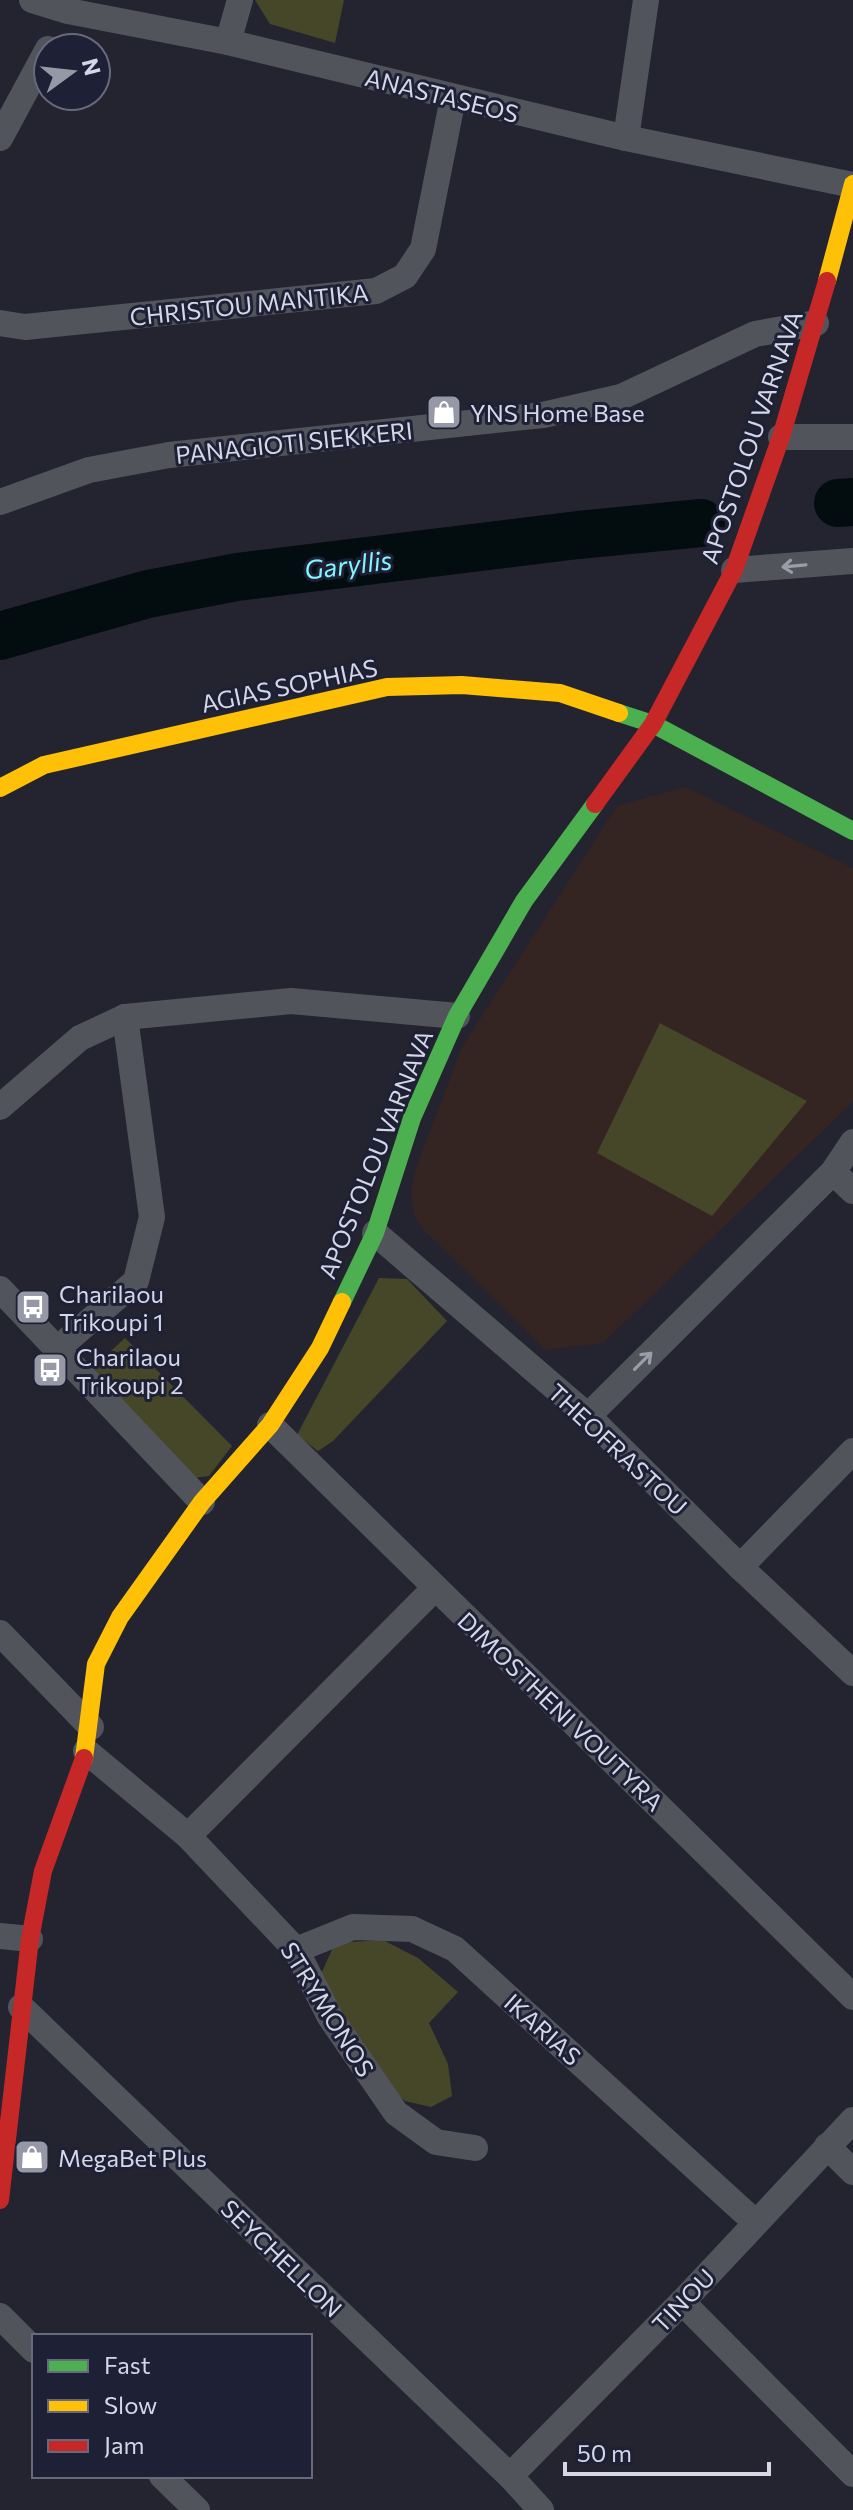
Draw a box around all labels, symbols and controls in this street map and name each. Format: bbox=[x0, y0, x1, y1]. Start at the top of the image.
north arrow bbox=[32, 32, 112, 112]
text: N bbox=[77, 55, 107, 78]
street label: ANASTASEOS bbox=[362, 62, 522, 128]
street label: CHRISTOU MANTIKA bbox=[128, 277, 370, 331]
street label: APOSTOLOU VARNAVA bbox=[694, 307, 808, 567]
shop icon: YNS Home Base bbox=[425, 393, 463, 431]
place label: YNS Home Base bbox=[470, 398, 645, 427]
street label: PANAGIOTI SIEKKERI bbox=[174, 415, 414, 469]
water label: Garyllis bbox=[302, 543, 394, 585]
one-way arrow bbox=[781, 559, 808, 574]
street label: AGIAS SOPHIAS bbox=[198, 652, 380, 718]
street label: APOSTOLOU VARNAVA bbox=[312, 1025, 438, 1283]
place label: Charilaou Trikoupi 1 bbox=[59, 1279, 164, 1336]
bus stop icon: Charilaou Trikoupi 1 bbox=[14, 1288, 52, 1326]
place label: Charilaou Trikoupi 2 bbox=[76, 1342, 184, 1399]
bus stop icon: Charilaou Trikoupi 2 bbox=[31, 1351, 69, 1389]
one-way arrow bbox=[634, 1351, 653, 1371]
street label: THEOFRASTOU bbox=[543, 1377, 693, 1521]
street label: DIMOSTHENI VOUTYRA bbox=[452, 1605, 670, 1817]
street label: STRYMONOS bbox=[275, 1937, 381, 2081]
street label: IKARIAS bbox=[499, 1987, 587, 2071]
shop icon: MegaBet Plus bbox=[13, 2138, 51, 2176]
place label: MegaBet Plus bbox=[58, 2143, 207, 2172]
street label: SEYCHELLON bbox=[216, 2193, 348, 2323]
street label: TINOU bbox=[646, 2262, 720, 2338]
legend bbox=[32, 2334, 312, 2478]
text: Fast bbox=[104, 2350, 151, 2379]
text: Slow bbox=[104, 2390, 157, 2419]
scale bar bbox=[565, 2426, 769, 2476]
text: Jam bbox=[104, 2430, 144, 2459]
text: 50 m bbox=[577, 2438, 632, 2467]

